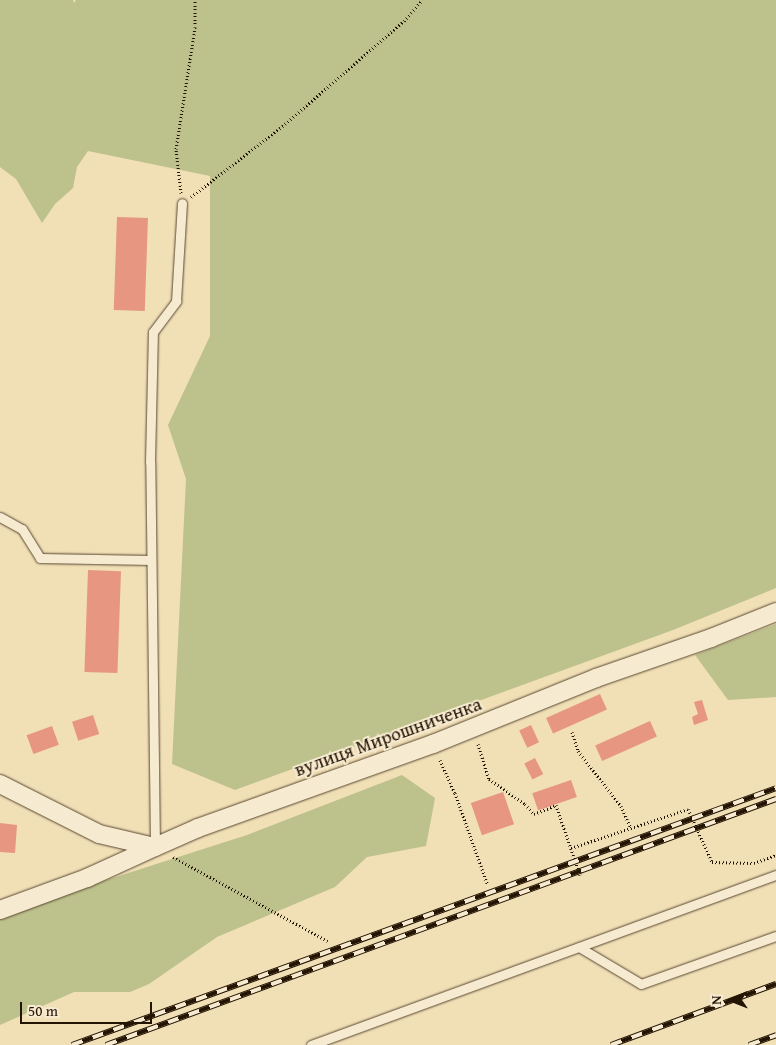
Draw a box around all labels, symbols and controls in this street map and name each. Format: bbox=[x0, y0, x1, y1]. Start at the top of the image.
street label: вулиця Мирошниченка bbox=[291, 693, 485, 781]
north arrow bbox=[706, 975, 756, 1025]
scale bar bbox=[22, 992, 155, 1024]
text: N bbox=[706, 995, 726, 1005]
text: 50 m bbox=[28, 1000, 58, 1021]

